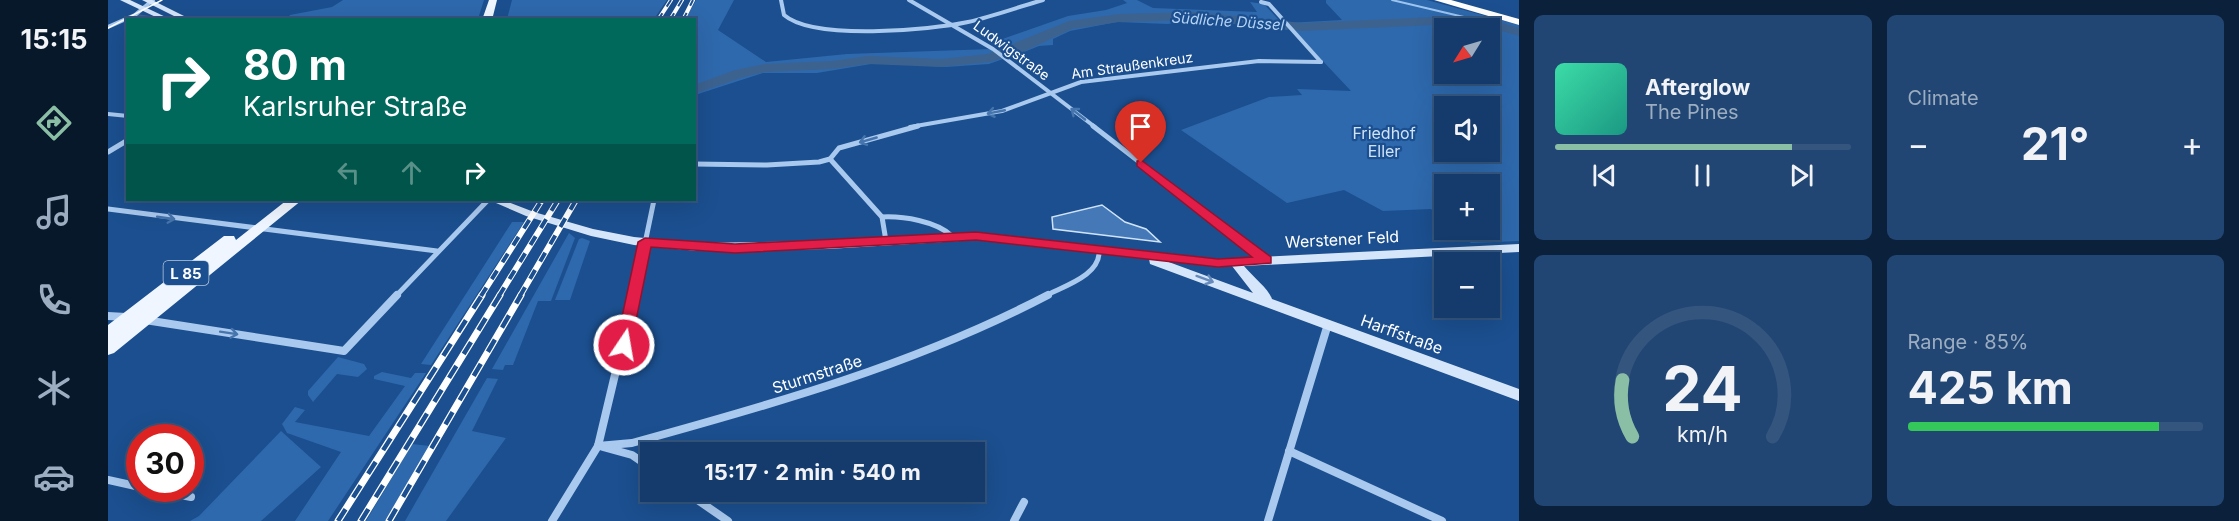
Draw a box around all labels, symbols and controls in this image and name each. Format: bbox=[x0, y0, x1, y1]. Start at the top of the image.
water label: Südliche Düssel bbox=[1171, 8, 1285, 34]
street label: Ludwigstraße bbox=[971, 17, 1053, 83]
north arrow bbox=[1434, 18, 1500, 84]
map controls bbox=[1434, 18, 1500, 318]
text: 15:15 bbox=[21, 23, 87, 56]
text: 80 m bbox=[243, 39, 347, 90]
icon: right bbox=[144, 42, 222, 120]
street label: Am Straußenkreuz bbox=[1070, 48, 1194, 82]
text: Afterglow bbox=[1645, 74, 1750, 100]
text: Climate bbox=[1908, 86, 1979, 110]
text: Karlsruher Straße bbox=[243, 90, 467, 123]
button: sound bbox=[1434, 96, 1500, 162]
text: The Pines bbox=[1645, 100, 1739, 124]
pin bbox=[1115, 101, 1166, 163]
icon: directions bbox=[33, 102, 75, 144]
one-way arrow bbox=[986, 107, 1006, 118]
one-way arrow bbox=[1070, 108, 1086, 121]
icon: arrive bbox=[1124, 110, 1157, 143]
text: 21° bbox=[2021, 116, 2089, 171]
park label: Friedhof Eller bbox=[1352, 123, 1416, 161]
text: − bbox=[1908, 124, 1929, 164]
text: + bbox=[2181, 124, 2203, 164]
one-way arrow bbox=[859, 135, 878, 146]
icon: left bbox=[332, 156, 365, 189]
icon: ahead bbox=[395, 156, 428, 189]
icon: right bbox=[458, 156, 491, 189]
icon: previous bbox=[1588, 159, 1621, 192]
icon: pause bbox=[1686, 159, 1719, 192]
icon: next bbox=[1785, 159, 1818, 192]
button: + bbox=[1434, 174, 1500, 240]
icon: music bbox=[33, 191, 75, 233]
one-way arrow bbox=[155, 212, 175, 223]
street label: Werstener Feld bbox=[1284, 226, 1400, 252]
button: − bbox=[1434, 252, 1500, 318]
road number: L 85 bbox=[164, 261, 208, 285]
one-way arrow bbox=[1195, 274, 1214, 285]
icon: phone bbox=[33, 279, 75, 321]
street label: Harffstraße bbox=[1358, 310, 1446, 358]
position arrow bbox=[592, 313, 656, 377]
one-way arrow bbox=[219, 328, 238, 339]
text: Range · 85% bbox=[1908, 330, 2028, 354]
street label: Sturmstraße bbox=[770, 350, 864, 398]
text: 24 bbox=[1662, 351, 1743, 426]
text: 425 km bbox=[1908, 360, 2073, 415]
icon: climate bbox=[33, 367, 75, 409]
text: km/h bbox=[1677, 422, 1728, 448]
speed limit sign: 30 bbox=[126, 424, 204, 502]
icon: car bbox=[33, 456, 75, 498]
text: 15:17 · 2 min · 540 m bbox=[704, 459, 921, 485]

